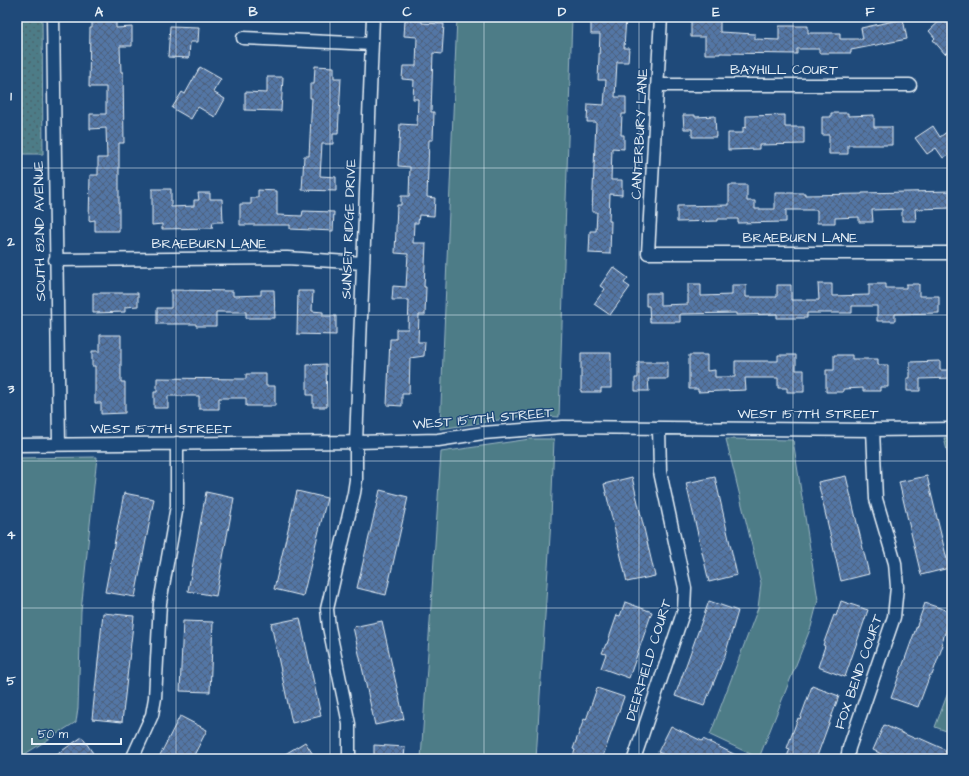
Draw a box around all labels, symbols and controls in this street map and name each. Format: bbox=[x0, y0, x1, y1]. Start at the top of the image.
text: A bbox=[95, 3, 104, 21]
text: B bbox=[248, 3, 258, 21]
text: C bbox=[402, 3, 412, 21]
text: D bbox=[558, 3, 567, 21]
text: E bbox=[712, 3, 720, 21]
text: F bbox=[865, 3, 875, 21]
street label: BAYHILL COURT bbox=[730, 60, 838, 80]
street label: CANTERBURY LANE bbox=[627, 67, 653, 200]
text: 1 bbox=[10, 87, 12, 105]
street label: SUNSET RIDGE DRIVE bbox=[337, 158, 361, 299]
street label: SOUTH 82ND AVENUE bbox=[29, 160, 51, 301]
street label: BRAEBURN LANE bbox=[742, 228, 858, 248]
text: 2 bbox=[6, 233, 15, 251]
street label: BRAEBURN LANE bbox=[151, 234, 267, 254]
text: 3 bbox=[7, 380, 15, 398]
street label: WEST 157TH STREET bbox=[412, 403, 554, 435]
street label: WEST 157TH STREET bbox=[738, 404, 879, 424]
street label: WEST 157TH STREET bbox=[91, 419, 232, 439]
text: 4 bbox=[7, 526, 16, 544]
street label: DEERFIELD COURT bbox=[621, 597, 677, 723]
street label: FOX BEND COURT bbox=[830, 611, 888, 732]
text: 5 bbox=[6, 672, 16, 690]
scale bar bbox=[32, 720, 121, 746]
text: 50 m bbox=[38, 726, 69, 743]

